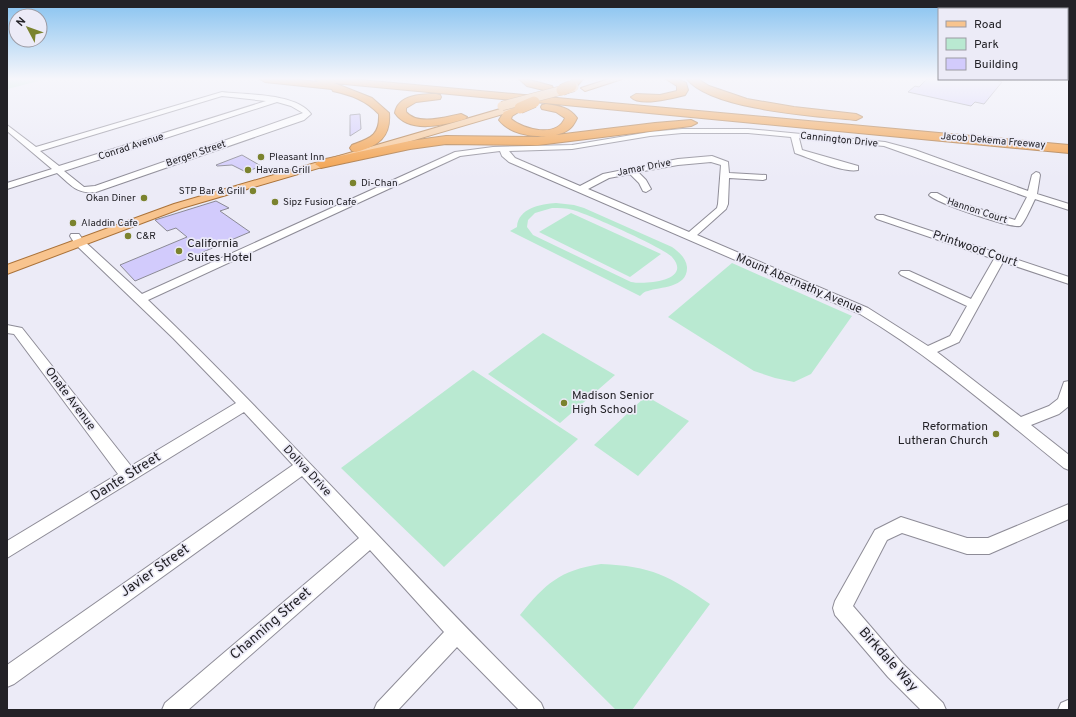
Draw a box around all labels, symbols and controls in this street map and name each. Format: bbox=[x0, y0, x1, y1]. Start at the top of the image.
north arrow bbox=[8, 8, 48, 48]
legend bbox=[938, 8, 1068, 80]
text: N bbox=[13, 15, 29, 30]
text: Road bbox=[974, 17, 1002, 33]
text: Park bbox=[974, 37, 999, 53]
text: Building bbox=[974, 57, 1018, 73]
street label: Cannington Drive bbox=[799, 129, 879, 151]
street label: Conrad Avenue bbox=[97, 130, 165, 164]
street label: Jacob Dekema Freeway bbox=[940, 130, 1046, 152]
street label: Bergen Street bbox=[164, 138, 228, 170]
place label: Pleasant Inn bbox=[269, 151, 324, 164]
marker: Pleasant Inn bbox=[256, 152, 266, 162]
street label: Jamar Drive bbox=[616, 156, 672, 180]
place label: Havana Grill bbox=[256, 164, 310, 177]
marker: Havana Grill bbox=[243, 165, 253, 175]
place label: Di-Chan bbox=[361, 177, 398, 190]
marker: Di-Chan bbox=[348, 178, 358, 188]
place label: STP Bar & Grill bbox=[179, 185, 245, 198]
marker: STP Bar & Grill bbox=[248, 186, 258, 196]
place label: Okan Diner bbox=[86, 192, 136, 205]
marker: Okan Diner bbox=[139, 193, 149, 203]
street label: Hannon Court bbox=[945, 195, 1009, 227]
place label: Sipz Fusion Cafe bbox=[283, 196, 356, 209]
marker: Sipz Fusion Cafe bbox=[270, 197, 280, 207]
place label: Aladdin Cafe bbox=[81, 217, 138, 230]
marker: Aladdin Cafe bbox=[68, 218, 78, 228]
street label: Printwood Court bbox=[930, 227, 1020, 271]
place label: C&R bbox=[136, 230, 156, 243]
marker: C&R bbox=[123, 231, 133, 241]
place label: California Suites Hotel bbox=[187, 236, 252, 266]
marker: California Suites Hotel bbox=[174, 246, 184, 256]
street label: Mount Abernathy Avenue bbox=[733, 250, 865, 318]
street label: Onate Avenue bbox=[41, 364, 99, 434]
place label: Madison Senior High School bbox=[572, 388, 654, 418]
marker: Madison Senior High School bbox=[559, 398, 569, 408]
place label: Reformation Lutheran Church bbox=[898, 419, 988, 449]
marker: Reformation Lutheran Church bbox=[991, 429, 1001, 439]
street label: Doliva Drive bbox=[279, 442, 335, 500]
street label: Dante Street bbox=[88, 449, 164, 505]
street label: Javier Street bbox=[117, 541, 193, 601]
street label: Channing Street bbox=[227, 584, 315, 664]
street label: Birkdale Way bbox=[855, 624, 921, 696]

